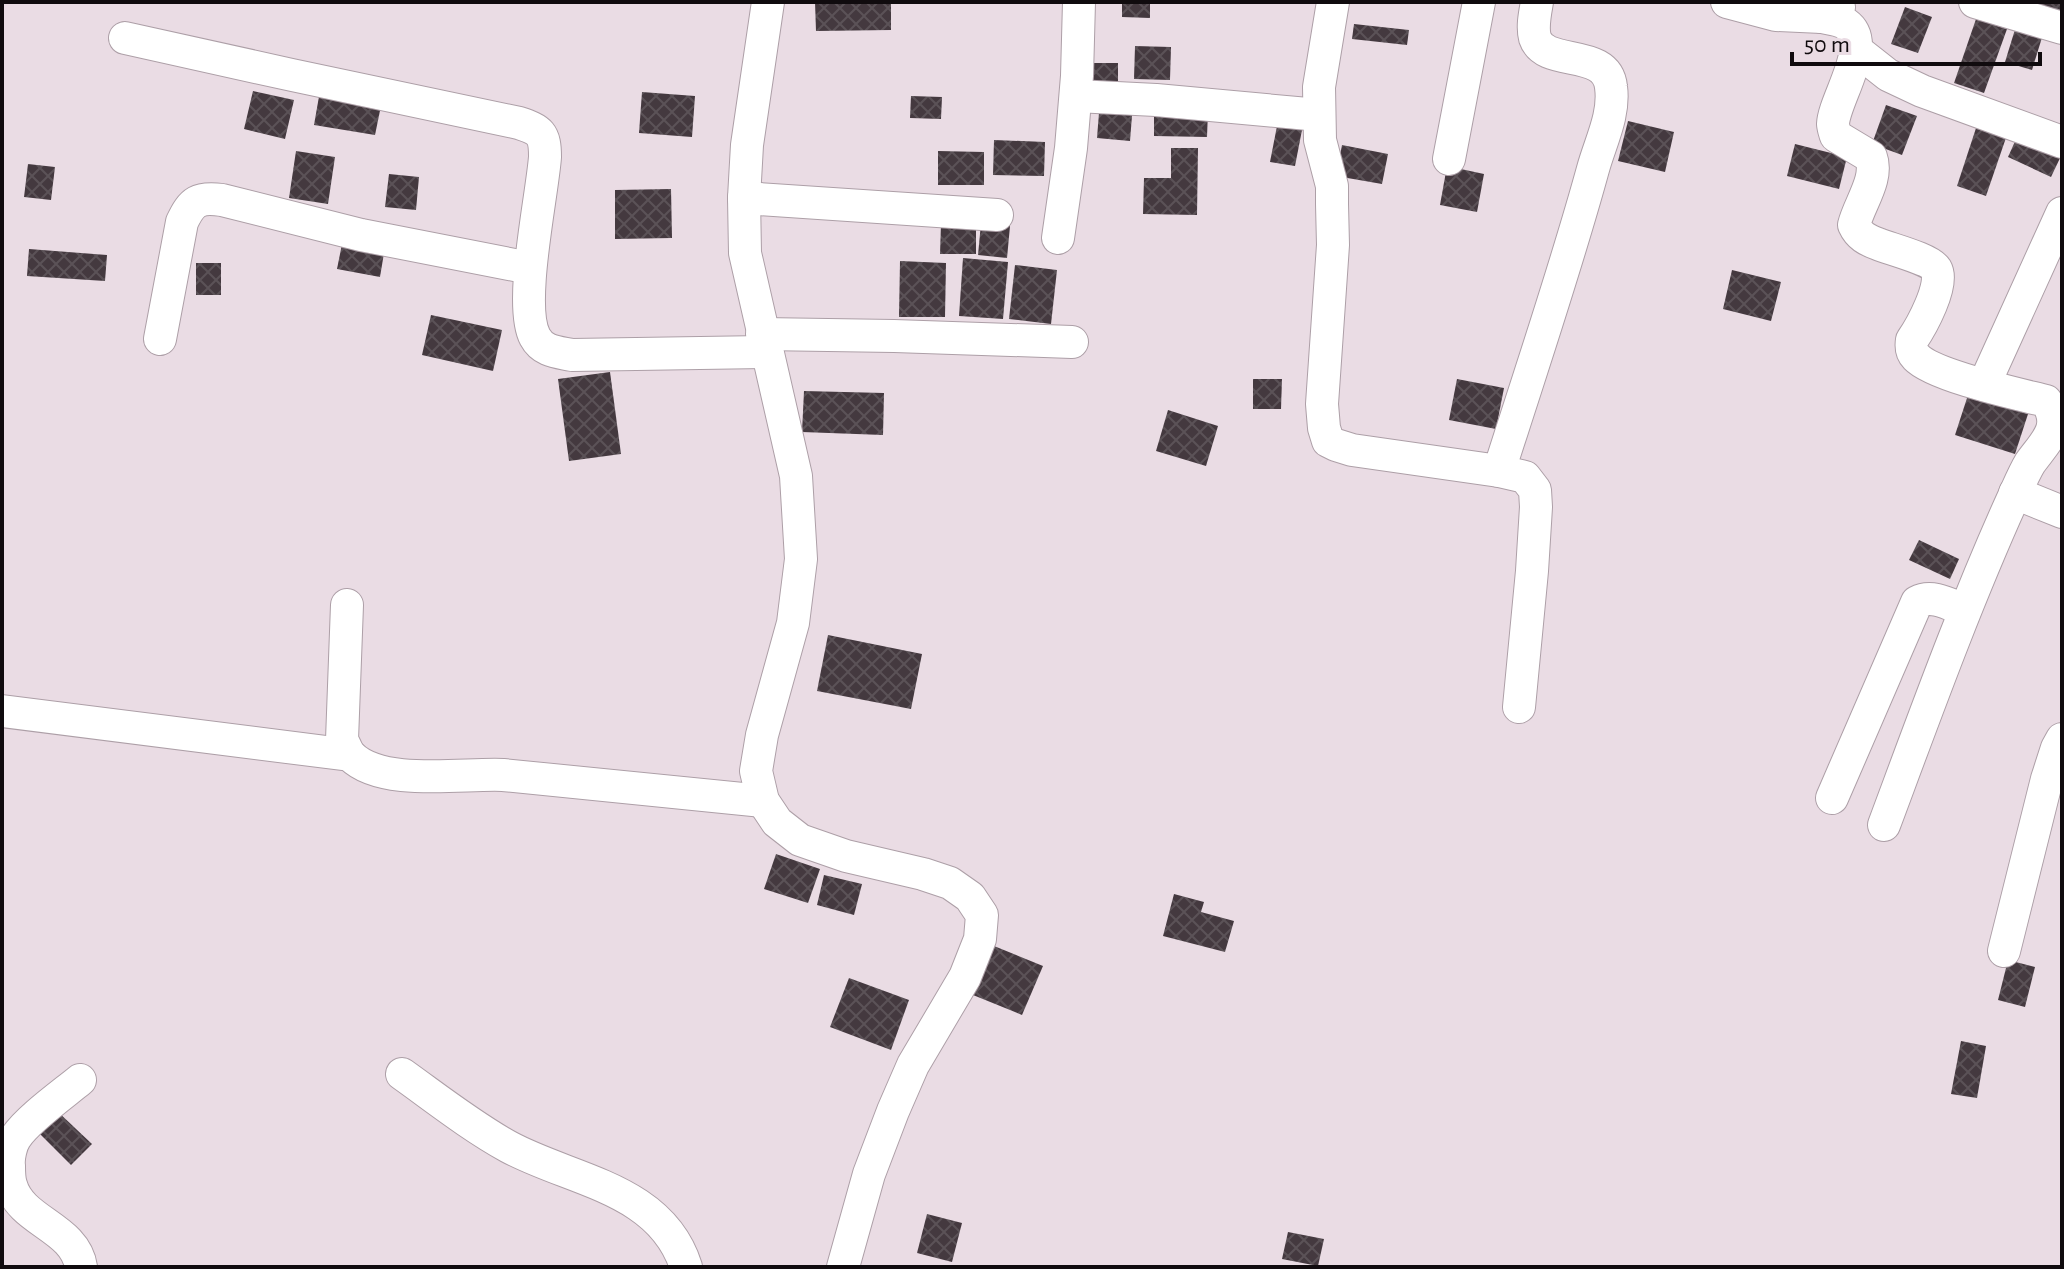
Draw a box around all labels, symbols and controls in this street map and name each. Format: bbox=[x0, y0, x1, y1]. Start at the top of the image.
scale bar bbox=[1792, 16, 2040, 66]
text: 50 m bbox=[1804, 33, 1850, 57]

